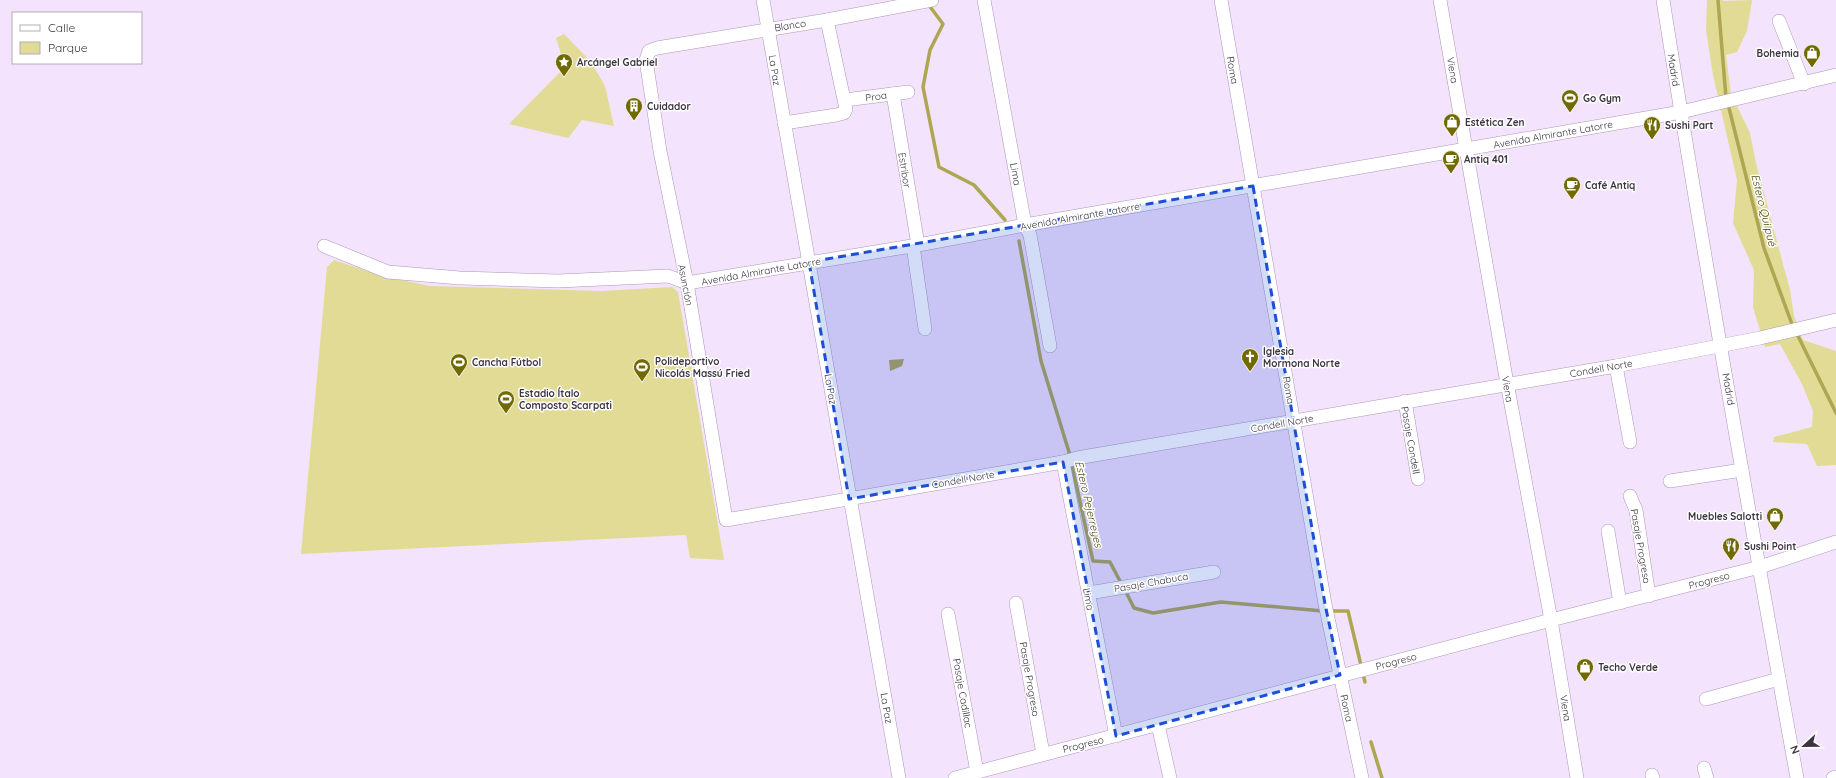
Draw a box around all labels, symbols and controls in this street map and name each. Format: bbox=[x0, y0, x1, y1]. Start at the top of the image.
legend bbox=[12, 12, 142, 64]
street label: Blanco bbox=[773, 17, 807, 34]
text: Calle bbox=[48, 20, 76, 35]
text: Parque bbox=[48, 40, 88, 55]
shop icon: Bohemia bbox=[1802, 43, 1822, 68]
place label: Bohemia bbox=[1757, 47, 1799, 60]
place icon: Arcángel Gabriel bbox=[554, 52, 574, 77]
street label: Madrid bbox=[1665, 53, 1682, 87]
street label: La Paz bbox=[766, 54, 783, 87]
street label: Roma bbox=[1224, 55, 1241, 85]
place label: Arcángel Gabriel bbox=[577, 56, 658, 69]
street label: Viena bbox=[1444, 56, 1461, 84]
sports icon: Go Gym bbox=[1560, 88, 1580, 113]
street label: Proa bbox=[864, 89, 888, 104]
place label: Go Gym bbox=[1583, 92, 1621, 105]
building icon: Cuidador bbox=[624, 96, 644, 121]
place label: Cuidador bbox=[647, 100, 692, 113]
shop icon: Estética Zen bbox=[1442, 112, 1462, 137]
restaurant icon: Sushi Part bbox=[1642, 115, 1662, 140]
place label: Estética Zen bbox=[1465, 116, 1525, 129]
street label: Avenida Almirante Latorre bbox=[1492, 118, 1614, 151]
place label: Sushi Part bbox=[1665, 119, 1713, 132]
cafe icon: Antiq 401 bbox=[1441, 149, 1461, 174]
street label: Estribor bbox=[895, 151, 914, 189]
place label: Antiq 401 bbox=[1464, 153, 1508, 166]
street label: Lima bbox=[1007, 162, 1024, 186]
water label: Estero Quilpué bbox=[1748, 173, 1780, 248]
cafe icon: Café Antiq bbox=[1562, 175, 1582, 200]
place label: Café Antiq bbox=[1585, 179, 1635, 192]
street label: Avenida Almirante Latorre bbox=[1019, 200, 1141, 233]
street label: Avenida Almirante Latorre bbox=[700, 255, 822, 288]
street label: Asunción bbox=[675, 263, 696, 307]
place label: Iglesia Mormona Norte bbox=[1263, 345, 1340, 370]
church icon: Iglesia Mormona Norte bbox=[1240, 347, 1260, 372]
sports icon: Cancha Fútbol bbox=[449, 352, 469, 377]
place label: Polideportivo Nicolás Massú Fried bbox=[655, 355, 750, 380]
place label: Cancha Fútbol bbox=[472, 356, 541, 369]
sports icon: Polideportivo Nicolás Massú Fried bbox=[632, 357, 652, 382]
street label: Condell Norte bbox=[1569, 357, 1634, 380]
street label: Madrid bbox=[1719, 372, 1738, 406]
street label: La Paz bbox=[821, 373, 840, 406]
street label: Roma bbox=[1280, 375, 1297, 405]
street label: Viena bbox=[1499, 375, 1516, 403]
place label: Estadio Ítalo Composto Scarpati bbox=[519, 387, 612, 412]
sports icon: Estadio Ítalo Composto Scarpati bbox=[496, 389, 516, 414]
street label: Pasaje Condell bbox=[1398, 405, 1423, 475]
street label: Condell Norte bbox=[1250, 412, 1315, 435]
water label: Estero Pejerreyes bbox=[1072, 459, 1106, 550]
street label: Condell Norte bbox=[931, 468, 996, 491]
shop icon: Muebles Salotti bbox=[1765, 506, 1785, 531]
street label: Pasaje Progreso bbox=[1628, 508, 1653, 585]
place label: Muebles Salotti bbox=[1688, 510, 1762, 523]
restaurant icon: Sushi Point bbox=[1721, 536, 1741, 561]
place label: Sushi Point bbox=[1744, 540, 1796, 553]
street label: Progreso bbox=[1687, 569, 1731, 592]
street label: Pasaje Chabuca bbox=[1113, 570, 1189, 595]
street label: Lima bbox=[1080, 587, 1097, 611]
street label: Pasaje Progreso bbox=[1017, 641, 1042, 718]
street label: Progreso bbox=[1374, 650, 1418, 673]
street label: Pasaje Cadillac bbox=[950, 657, 975, 729]
shop icon: Techo Verde bbox=[1575, 657, 1595, 682]
place label: Techo Verde bbox=[1598, 661, 1658, 674]
street label: La Paz bbox=[877, 692, 896, 725]
street label: Roma bbox=[1337, 693, 1356, 723]
street label: Viena bbox=[1557, 694, 1574, 722]
north arrow bbox=[1784, 726, 1824, 766]
street label: Progreso bbox=[1061, 733, 1105, 756]
text: N bbox=[1787, 743, 1803, 756]

